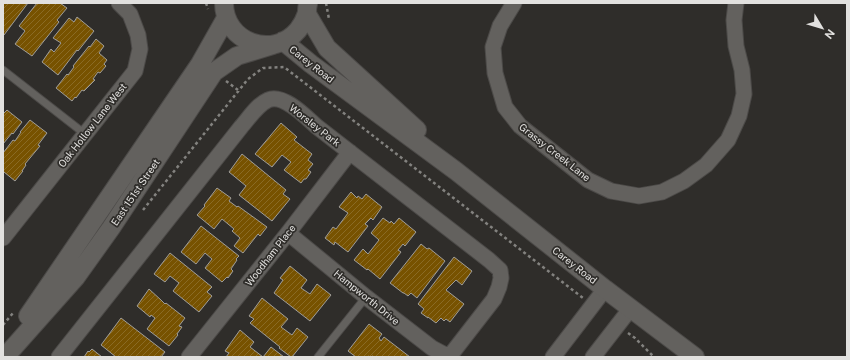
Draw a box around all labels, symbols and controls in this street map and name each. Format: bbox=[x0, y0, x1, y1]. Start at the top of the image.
north arrow bbox=[802, 8, 842, 48]
text: N bbox=[823, 27, 837, 41]
street label: Carey Road bbox=[287, 43, 337, 85]
street label: Oak Hollow Lane West bbox=[55, 80, 129, 170]
street label: Worsley Park bbox=[287, 101, 343, 149]
street label: Grassy Creek Lane bbox=[517, 120, 593, 184]
street label: East 151st Street bbox=[108, 156, 162, 228]
street label: Woodham Place bbox=[242, 222, 298, 288]
street label: Carey Road bbox=[550, 244, 600, 286]
street label: Hampworth Drive bbox=[332, 267, 402, 327]

